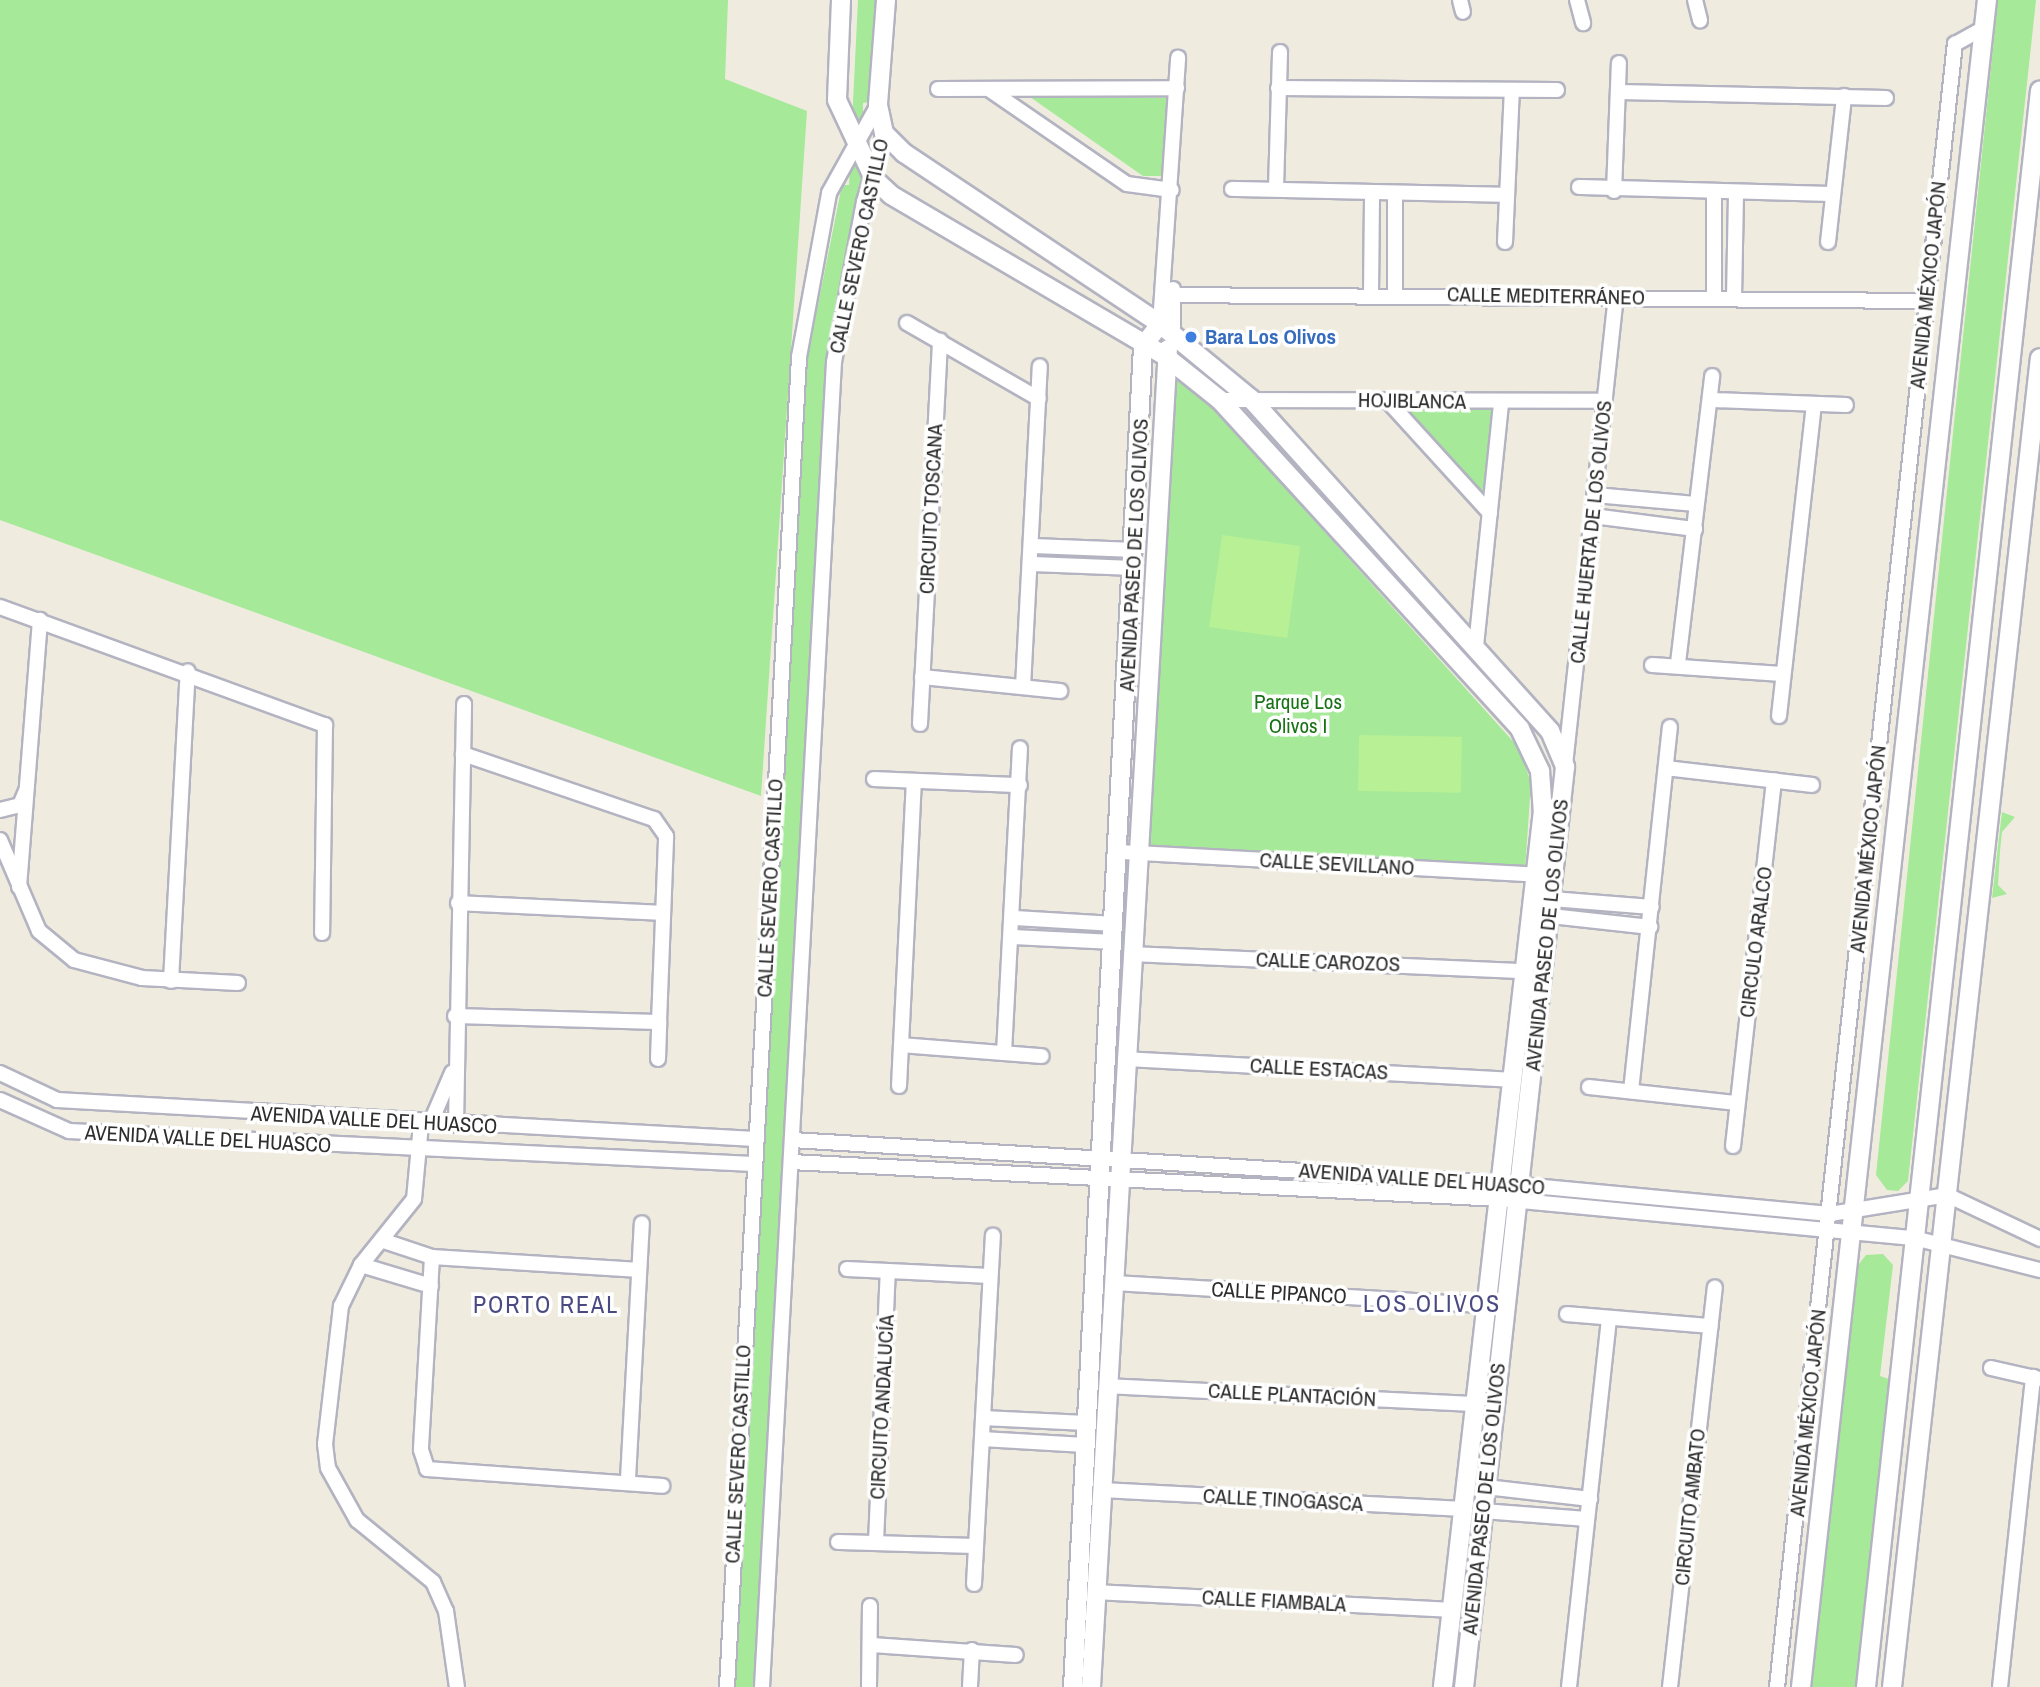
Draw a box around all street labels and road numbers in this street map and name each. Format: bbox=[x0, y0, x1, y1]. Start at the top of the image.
street label: CALLE SEVERO CASTILLO bbox=[824, 136, 894, 356]
street label: AVENIDA MÉXICO JAPÓN bbox=[1905, 180, 1951, 390]
street label: CALLE MEDITERRÁNEO bbox=[1447, 282, 1645, 310]
street label: HOJIBLANCA bbox=[1358, 387, 1466, 415]
street label: CALLE HUERTA DE LOS OLIVOS bbox=[1565, 399, 1617, 665]
street label: AVENIDA PASEO DE LOS OLIVOS bbox=[1114, 417, 1154, 693]
street label: CIRCUITO TOSCANA bbox=[914, 423, 948, 595]
street label: AVENIDA MÉXICO JAPÓN bbox=[1845, 744, 1891, 954]
street label: CALLE SEVERO CASTILLO bbox=[752, 778, 788, 998]
street label: AVENIDA PASEO DE LOS OLIVOS bbox=[1520, 797, 1574, 1073]
street label: CALLE SEVILLANO bbox=[1259, 847, 1415, 881]
street label: CIRCULO ARALCO bbox=[1734, 864, 1778, 1020]
street label: CALLE CAROZOS bbox=[1255, 947, 1401, 977]
street label: CALLE ESTACAS bbox=[1249, 1053, 1389, 1085]
street label: AVENIDA VALLE DEL HUASCO bbox=[249, 1101, 499, 1139]
street label: AVENIDA VALLE DEL HUASCO bbox=[83, 1120, 333, 1158]
street label: AVENIDA VALLE DEL HUASCO bbox=[1297, 1158, 1547, 1200]
street label: CALLE PIPANCO bbox=[1211, 1277, 1347, 1309]
street label: AVENIDA MÉXICO JAPÓN bbox=[1785, 1308, 1831, 1518]
street label: CIRCUITO ANDALUCÍA bbox=[865, 1313, 899, 1501]
street label: CALLE SEVERO CASTILLO bbox=[720, 1344, 756, 1564]
street label: AVENIDA PASEO DE LOS OLIVOS bbox=[1457, 1361, 1511, 1637]
street label: CALLE PLANTACIÓN bbox=[1207, 1378, 1377, 1412]
street label: CIRCUITO AMBATO bbox=[1669, 1427, 1711, 1587]
street label: CALLE TINOGASCA bbox=[1202, 1483, 1364, 1517]
street label: CALLE FIAMBALA bbox=[1201, 1585, 1347, 1617]

